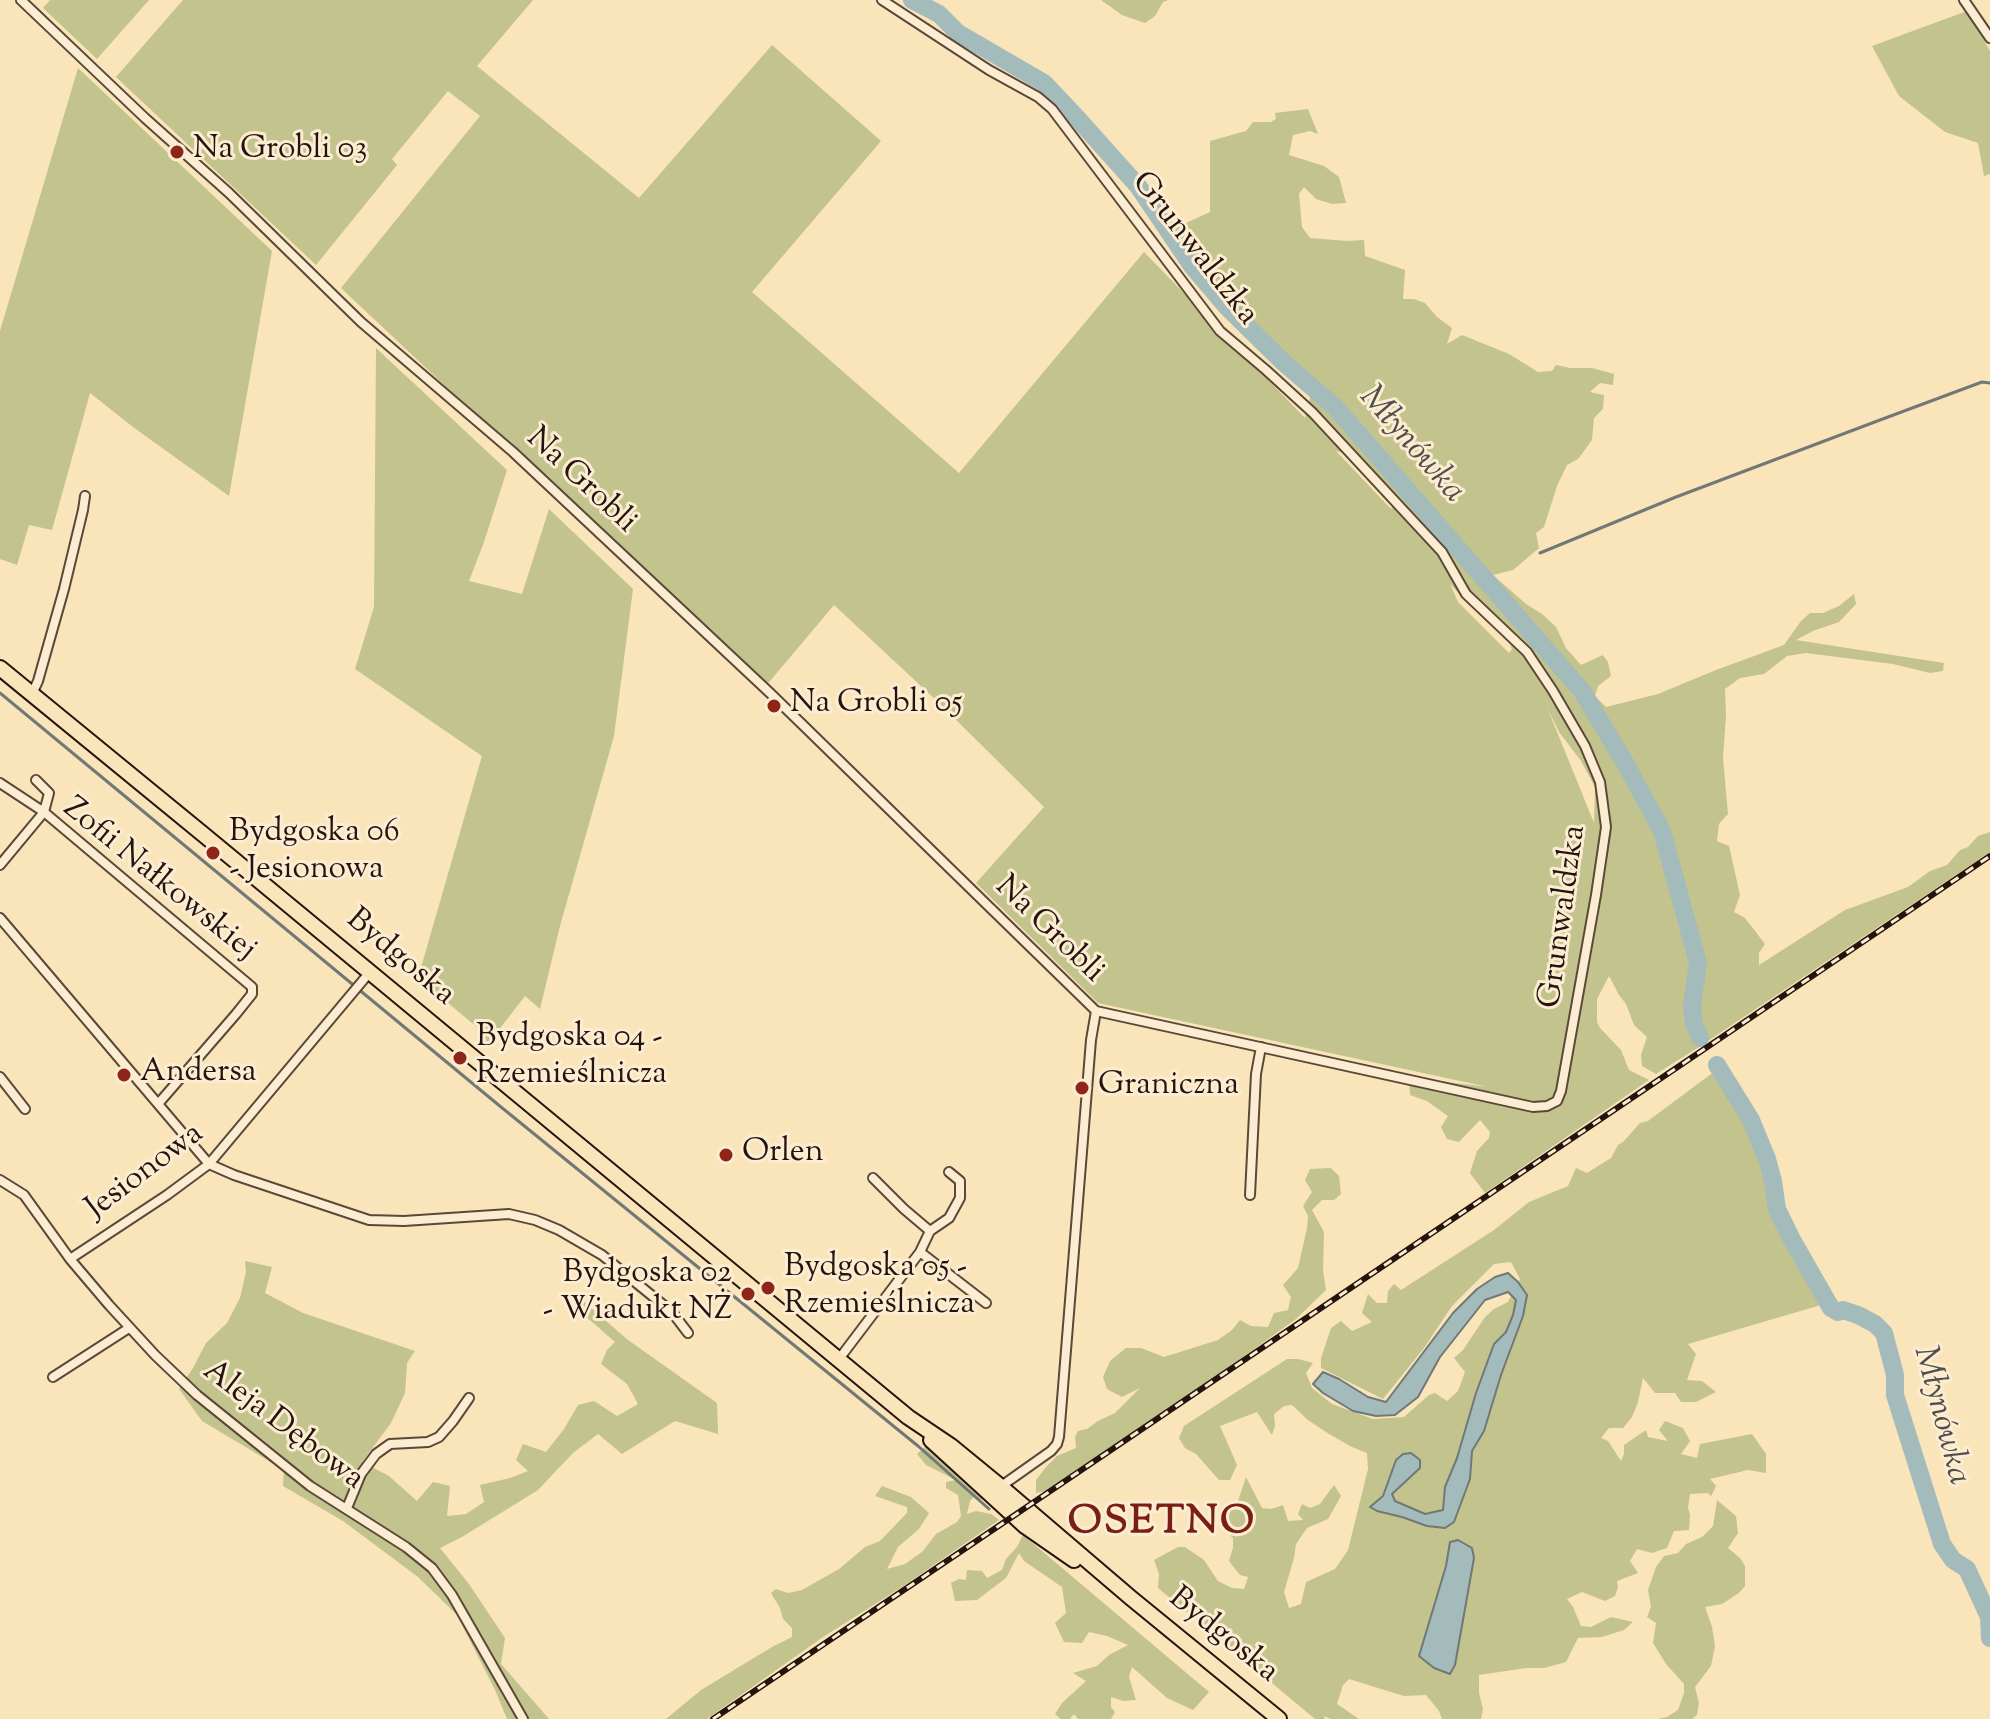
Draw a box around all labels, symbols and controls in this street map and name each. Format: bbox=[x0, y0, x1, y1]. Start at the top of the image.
place label: Na Grobli 03 bbox=[193, 133, 367, 171]
marker: Na Grobli 03 bbox=[168, 143, 186, 161]
street label: Grunwaldzka bbox=[1121, 166, 1265, 334]
water label: Młynówka bbox=[1348, 379, 1472, 513]
street label: Na Grobli bbox=[517, 421, 643, 543]
place label: Na Grobli 05 bbox=[790, 687, 962, 725]
marker: Na Grobli 05 bbox=[765, 697, 783, 715]
street label: Zofii Nałkowskiej bbox=[53, 791, 263, 971]
place label: Bydgoska 06 - Jesionowa bbox=[229, 816, 400, 891]
street label: Grunwaldzka bbox=[1533, 823, 1597, 1011]
marker: Bydgoska 06 - Jesionowa bbox=[204, 844, 222, 862]
street label: Na Grobli bbox=[985, 869, 1111, 993]
street label: Bydgoska bbox=[336, 902, 462, 1016]
place label: Bydgoska 04 - Rzemieślnicza bbox=[476, 1021, 667, 1096]
marker: Bydgoska 04 - Rzemieślnicza bbox=[451, 1049, 469, 1067]
place label: Andersa bbox=[140, 1056, 257, 1094]
marker: Andersa bbox=[115, 1066, 133, 1084]
place label: Graniczna bbox=[1098, 1069, 1239, 1107]
marker: Graniczna bbox=[1073, 1079, 1091, 1097]
street label: Jesionowa bbox=[80, 1116, 212, 1230]
place label: Orlen bbox=[742, 1136, 824, 1174]
marker: Orlen bbox=[717, 1146, 735, 1164]
place label: Bydgoska 05 - Rzemieślnicza bbox=[784, 1251, 975, 1326]
place label: Bydgoska 02 - Wiadukt NŻ bbox=[543, 1257, 732, 1332]
marker: Bydgoska 05 - Rzemieślnicza bbox=[759, 1279, 777, 1297]
marker: Bydgoska 02 - Wiadukt NŻ bbox=[739, 1285, 757, 1303]
water label: Młynówka bbox=[1901, 1342, 1977, 1490]
street label: Aleja Dębowa bbox=[194, 1354, 370, 1500]
district label: OSETNO bbox=[1068, 1501, 1256, 1549]
street label: Bydgoska bbox=[1159, 1581, 1285, 1693]

